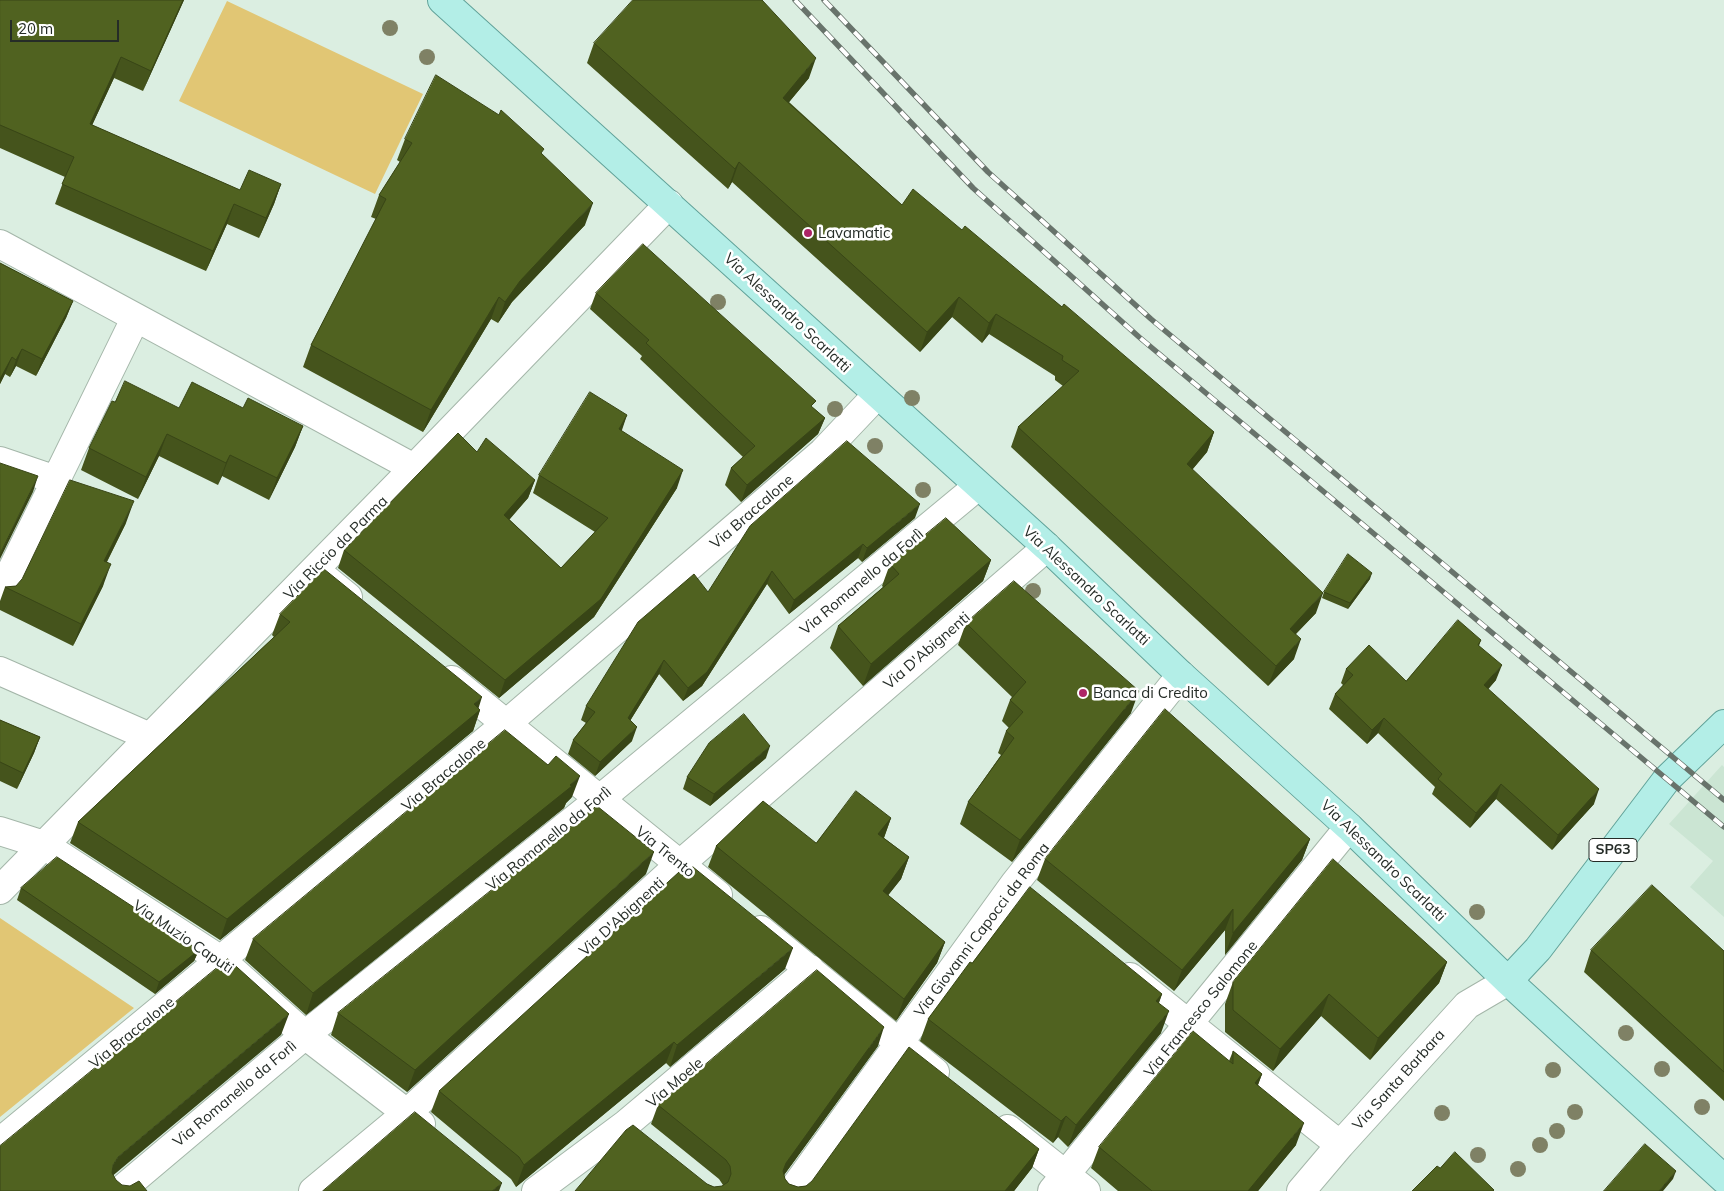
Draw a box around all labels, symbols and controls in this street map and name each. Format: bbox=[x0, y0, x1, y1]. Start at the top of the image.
scale bar bbox=[12, 10, 121, 42]
text: 20 m bbox=[18, 19, 53, 38]
place label: Lavamatic bbox=[818, 224, 890, 242]
marker: Lavamatic bbox=[802, 227, 814, 239]
street label: Via Alessandro Scarlatti bbox=[720, 250, 854, 376]
street label: Via Braccalone bbox=[707, 471, 797, 553]
street label: Via Riccio da Parma bbox=[280, 492, 392, 604]
street label: Via Alessandro Scarlatti bbox=[1019, 523, 1153, 649]
street label: Via Romanello da Forlì bbox=[797, 525, 927, 639]
street label: Via D'Abignenti bbox=[880, 609, 974, 693]
place label: Banca di Credito bbox=[1093, 684, 1208, 702]
marker: Banca di Credito bbox=[1077, 687, 1089, 699]
street label: Via Braccalone bbox=[398, 735, 490, 815]
street label: Via Romanello da Forlì bbox=[483, 783, 615, 895]
street label: Via Alessandro Scarlatti bbox=[1317, 797, 1449, 925]
street label: Via Trento bbox=[632, 823, 698, 881]
road number: SP63 bbox=[1589, 838, 1637, 862]
street label: Via Giovanni Capocci da Roma bbox=[911, 839, 1053, 1021]
street label: Via D'Abignenti bbox=[576, 874, 668, 960]
street label: Via Muzio Caputi bbox=[129, 897, 237, 977]
street label: Via Francesco Salomone bbox=[1140, 937, 1262, 1081]
street label: Via Braccalone bbox=[86, 993, 178, 1073]
street label: Via Santa Barbara bbox=[1349, 1026, 1449, 1134]
street label: Via Romanello da Forlì bbox=[170, 1037, 300, 1151]
street label: Via Moele bbox=[643, 1054, 707, 1112]

